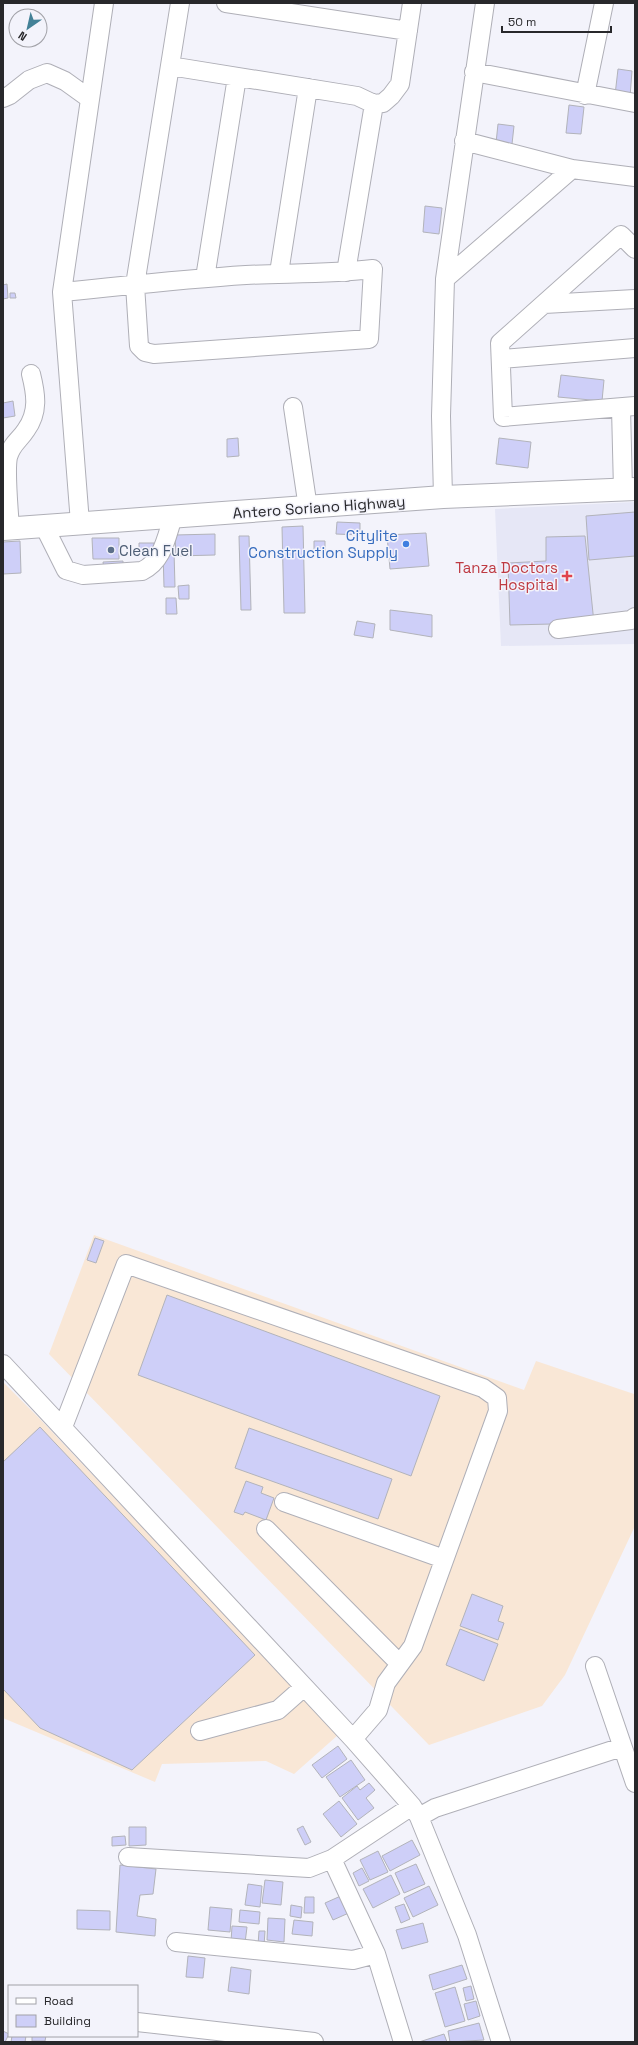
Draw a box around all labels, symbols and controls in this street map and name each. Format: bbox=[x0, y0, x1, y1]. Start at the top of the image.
north arrow bbox=[8, 8, 48, 48]
scale bar bbox=[502, 8, 611, 34]
text: 50 m bbox=[508, 14, 536, 30]
text: N bbox=[15, 28, 29, 44]
street label: Antero Soriano Highway bbox=[232, 491, 406, 523]
place label: Citylite Construction Supply bbox=[248, 526, 398, 562]
marker: Citylite Construction Supply bbox=[401, 539, 411, 549]
place label: Clean Fuel bbox=[119, 541, 193, 560]
marker: Clean Fuel bbox=[106, 545, 116, 555]
place label: Tanza Doctors Hospital bbox=[455, 558, 558, 594]
marker: Tanza Doctors Hospital bbox=[561, 570, 573, 582]
legend bbox=[8, 1985, 138, 2037]
text: Road bbox=[44, 1993, 73, 2009]
text: Building bbox=[44, 2013, 91, 2029]

